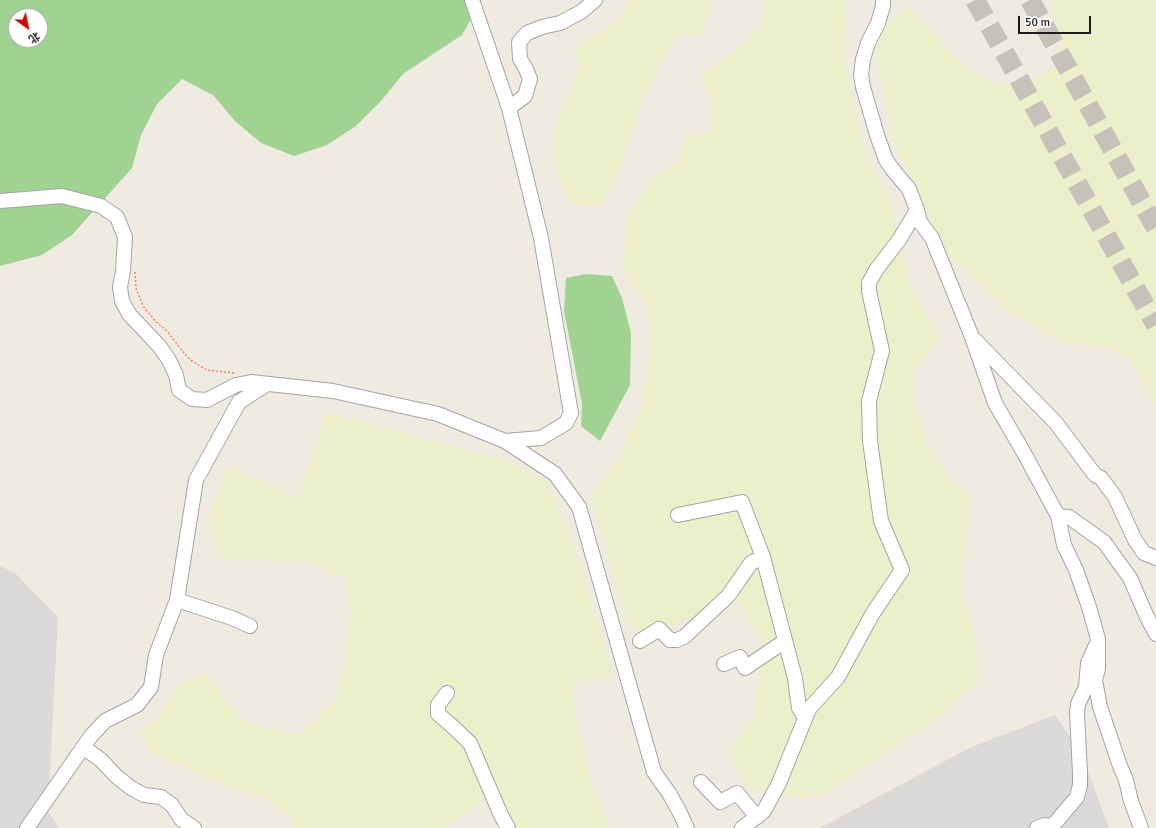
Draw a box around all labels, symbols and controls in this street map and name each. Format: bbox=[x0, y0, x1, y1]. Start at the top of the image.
north arrow bbox=[8, 8, 48, 48]
scale bar bbox=[1020, 8, 1093, 34]
text: 50 m bbox=[1025, 15, 1050, 30]
text: 北 bbox=[26, 29, 42, 46]

